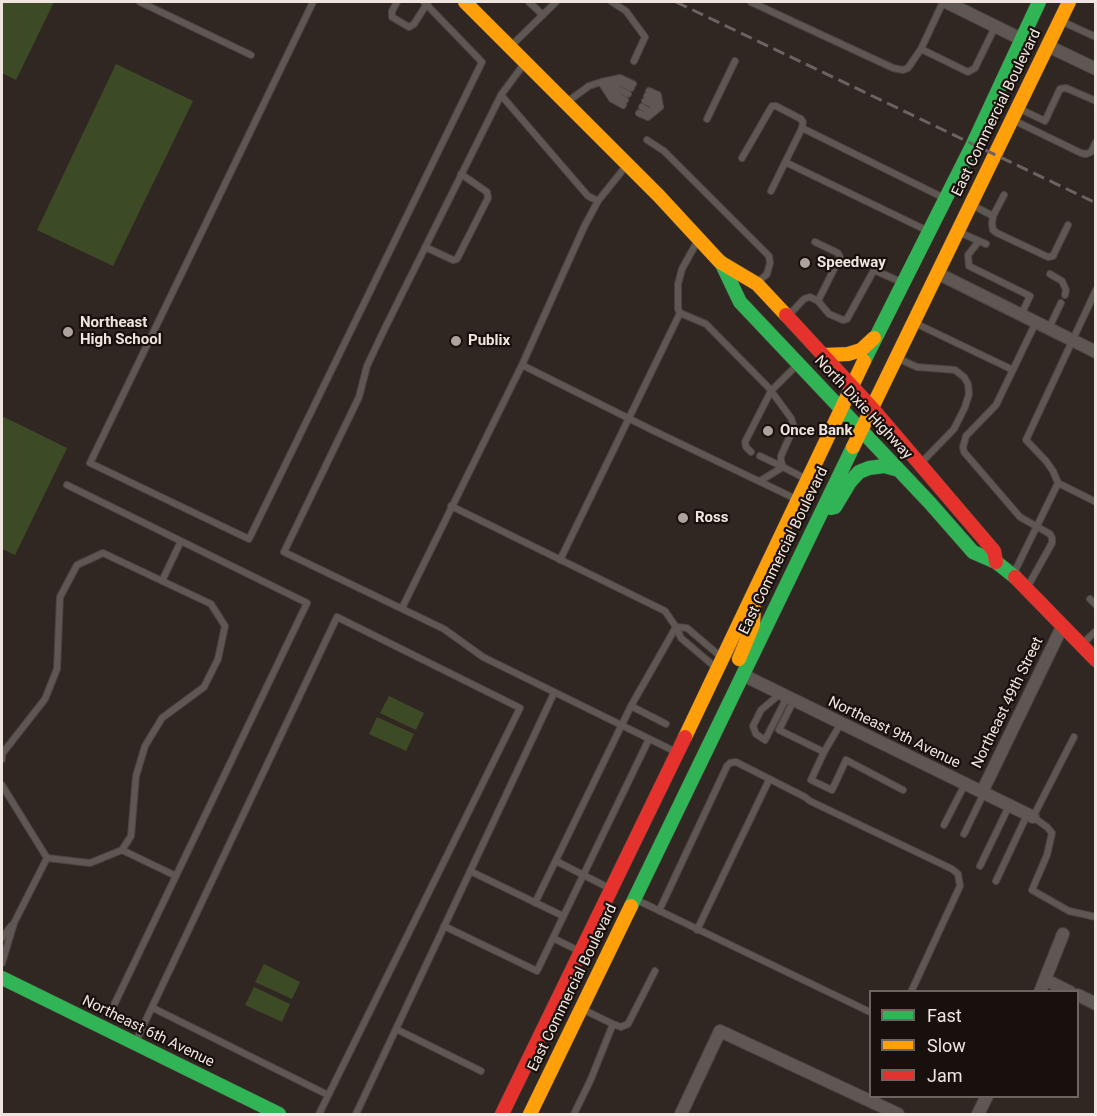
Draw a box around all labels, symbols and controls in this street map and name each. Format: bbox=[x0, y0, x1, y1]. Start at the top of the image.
street label: East Commercial Boulevard bbox=[949, 26, 1045, 200]
place label: Speedway bbox=[817, 254, 886, 272]
marker: Speedway bbox=[798, 256, 812, 270]
place label: Northeast High School bbox=[80, 314, 162, 349]
marker: Northeast High School bbox=[61, 325, 75, 339]
place label: Publix bbox=[468, 332, 510, 350]
marker: Publix bbox=[449, 334, 463, 348]
street label: North Dixie Highway bbox=[810, 352, 916, 464]
place label: Once Bank bbox=[780, 422, 852, 440]
marker: Once Bank bbox=[761, 424, 775, 438]
street label: East Commercial Boulevard bbox=[736, 464, 832, 638]
place label: Ross bbox=[695, 509, 728, 527]
marker: Ross bbox=[676, 511, 690, 525]
street label: Northeast 49th Street bbox=[968, 634, 1048, 772]
street label: Northeast 9th Avenue bbox=[825, 693, 963, 773]
street label: East Commercial Boulevard bbox=[525, 901, 621, 1075]
legend bbox=[869, 990, 1079, 1098]
street label: Northeast 6th Avenue bbox=[79, 992, 217, 1072]
text: Fast bbox=[927, 1005, 962, 1026]
text: Slow bbox=[927, 1035, 966, 1056]
text: Jam bbox=[927, 1065, 963, 1086]

